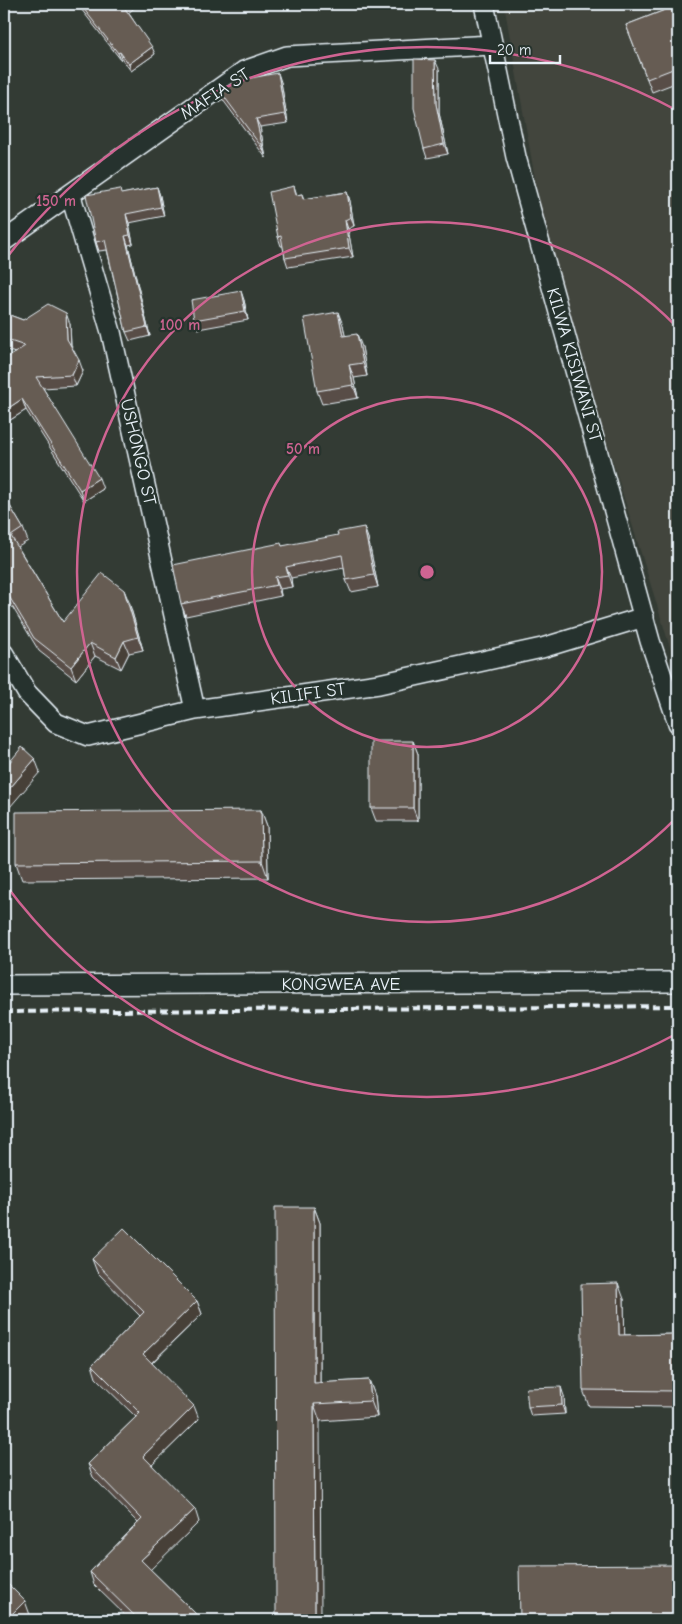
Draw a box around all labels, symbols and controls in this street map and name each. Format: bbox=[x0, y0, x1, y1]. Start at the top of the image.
scale bar bbox=[490, 32, 560, 64]
text: 20 m bbox=[497, 41, 531, 59]
street label: MAFIA ST bbox=[176, 63, 254, 124]
text: 150 m bbox=[36, 192, 76, 210]
street label: KILWA KISIWANI ST bbox=[542, 285, 606, 445]
text: 100 m bbox=[160, 316, 200, 334]
street label: USHONGO ST bbox=[116, 397, 161, 508]
text: 50 m bbox=[286, 440, 320, 458]
centre of rings bbox=[418, 563, 436, 581]
street label: KILIFI ST bbox=[269, 678, 348, 710]
street label: KONGWEA AVE bbox=[282, 974, 401, 995]

